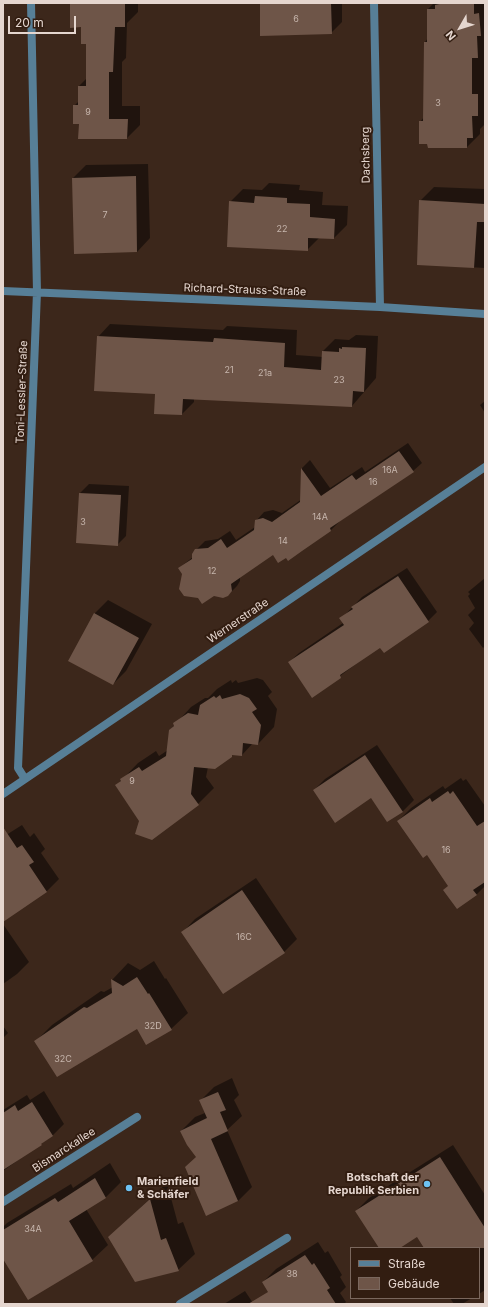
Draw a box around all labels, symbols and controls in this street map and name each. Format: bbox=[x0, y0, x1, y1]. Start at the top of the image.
scale bar bbox=[10, 8, 78, 34]
north arrow bbox=[440, 8, 480, 48]
house number: 6 bbox=[293, 14, 299, 24]
text: 20 m bbox=[15, 15, 44, 30]
text: N bbox=[443, 28, 459, 43]
house number: 3 bbox=[435, 98, 441, 108]
house number: 9 bbox=[85, 107, 91, 117]
street label: Dachsberg bbox=[359, 127, 373, 183]
house number: 7 bbox=[102, 210, 108, 220]
house number: 22 bbox=[277, 224, 287, 234]
street label: Richard-Strauss-Straße bbox=[183, 281, 307, 299]
street label: Toni-Lessler-Straße bbox=[14, 340, 30, 444]
house number: 21 bbox=[224, 365, 234, 375]
house number: 21a bbox=[258, 368, 272, 378]
house number: 23 bbox=[333, 375, 345, 385]
house number: 16A bbox=[382, 465, 398, 475]
house number: 16 bbox=[368, 477, 378, 487]
house number: 14A bbox=[312, 512, 328, 522]
house number: 3 bbox=[80, 517, 86, 527]
house number: 14 bbox=[278, 536, 288, 546]
house number: 12 bbox=[207, 566, 217, 576]
street label: Wernerstraße bbox=[205, 596, 271, 646]
house number: 9 bbox=[129, 776, 135, 786]
house number: 16 bbox=[441, 845, 451, 855]
house number: 16C bbox=[236, 932, 252, 942]
house number: 32D bbox=[144, 1021, 162, 1031]
house number: 32C bbox=[54, 1054, 72, 1064]
street label: Bismarckallee bbox=[30, 1125, 98, 1175]
place label: Botschaft der Republik Serbien bbox=[328, 1171, 419, 1197]
place label: Marienfield & Schäfer bbox=[137, 1175, 198, 1201]
marker: Botschaft der Republik Serbien bbox=[422, 1179, 432, 1189]
marker: Marienfield & Schäfer bbox=[124, 1183, 134, 1193]
house number: 34A bbox=[24, 1224, 42, 1234]
legend bbox=[350, 1247, 480, 1299]
text: Straße bbox=[388, 1256, 425, 1271]
house number: 38 bbox=[286, 1269, 298, 1279]
text: Gebäude bbox=[388, 1276, 440, 1291]

